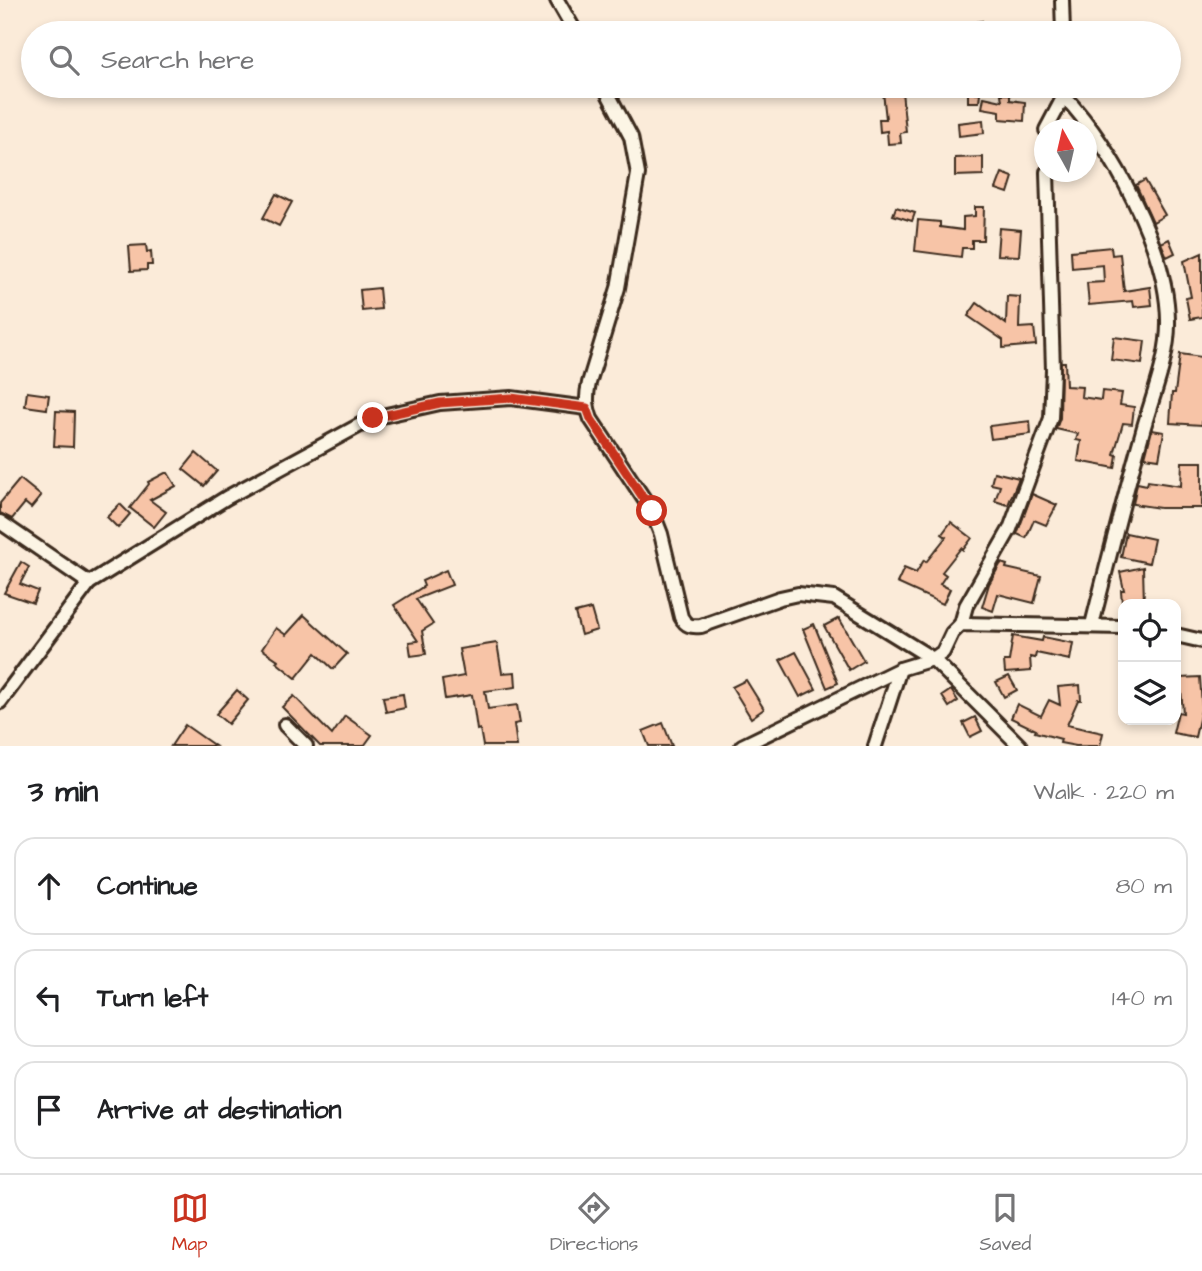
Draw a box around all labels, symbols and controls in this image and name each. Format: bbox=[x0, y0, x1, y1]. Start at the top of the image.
search box bbox=[21, 21, 1181, 98]
icon: search bbox=[45, 41, 83, 79]
text: Search here bbox=[101, 42, 254, 78]
north arrow bbox=[1034, 119, 1097, 182]
route end bbox=[357, 402, 388, 433]
route start bbox=[636, 495, 667, 526]
map controls bbox=[1118, 599, 1181, 725]
button: locate bbox=[1118, 599, 1181, 662]
button: layers bbox=[1118, 662, 1181, 725]
text: 3 min bbox=[28, 771, 98, 813]
text: Walk · 220 m bbox=[1033, 776, 1174, 808]
icon: ahead bbox=[30, 867, 68, 905]
text: Continue bbox=[97, 868, 198, 904]
text: 80 m bbox=[1115, 870, 1172, 902]
icon: left bbox=[30, 979, 68, 1017]
text: Turn left bbox=[97, 980, 208, 1016]
text: 140 m bbox=[1112, 982, 1172, 1014]
icon: arrive bbox=[30, 1091, 68, 1129]
text: Arrive at destination bbox=[97, 1092, 342, 1128]
tab: Map bbox=[171, 1189, 209, 1258]
tab: Directions bbox=[550, 1189, 638, 1258]
tab: Saved bbox=[980, 1189, 1031, 1258]

